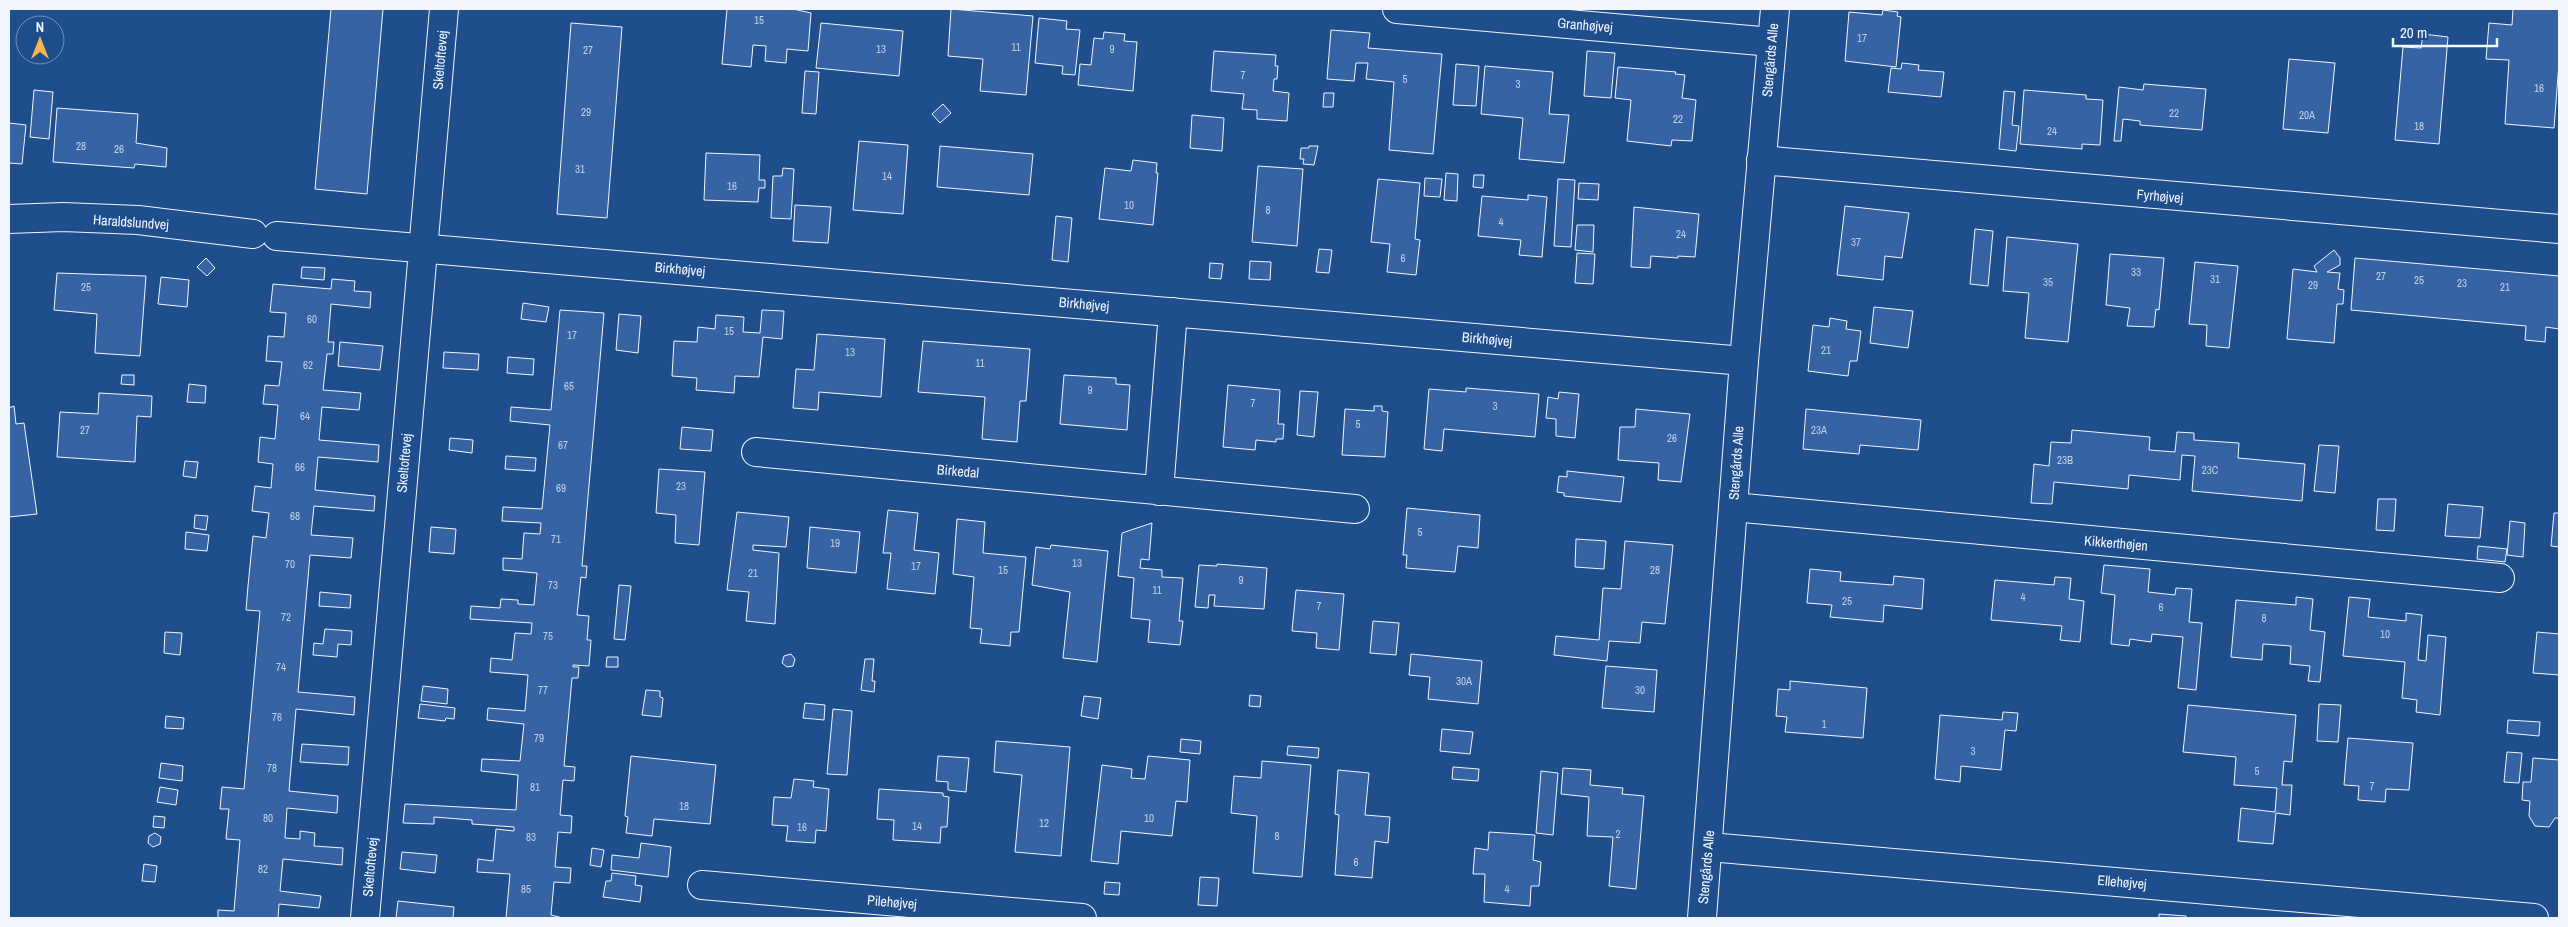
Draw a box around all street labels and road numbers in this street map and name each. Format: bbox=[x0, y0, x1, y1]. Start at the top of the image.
street label: Granhøjvej bbox=[1557, 14, 1613, 36]
street label: Stengårds Alle bbox=[1758, 22, 1782, 98]
street label: Skeltoftevej bbox=[428, 30, 452, 90]
street label: Fyrhøjvej bbox=[2136, 185, 2184, 207]
street label: Haraldslundvej bbox=[93, 210, 169, 234]
street label: Birkhøjvej bbox=[654, 258, 706, 280]
street label: Birkhøjvej bbox=[1058, 293, 1110, 315]
street label: Birkhøjvej bbox=[1461, 328, 1513, 350]
street label: Stengårds Alle bbox=[1724, 425, 1748, 501]
street label: Skeltoftevej bbox=[392, 433, 416, 493]
street label: Birkedal bbox=[936, 460, 980, 482]
street label: Kikkerthøjen bbox=[2083, 531, 2149, 555]
street label: Stengårds Alle bbox=[1694, 829, 1718, 905]
street label: Skeltoftevej bbox=[358, 837, 382, 897]
street label: Ellehøjvej bbox=[2097, 871, 2147, 893]
street label: Pilehøjvej bbox=[866, 891, 918, 913]

